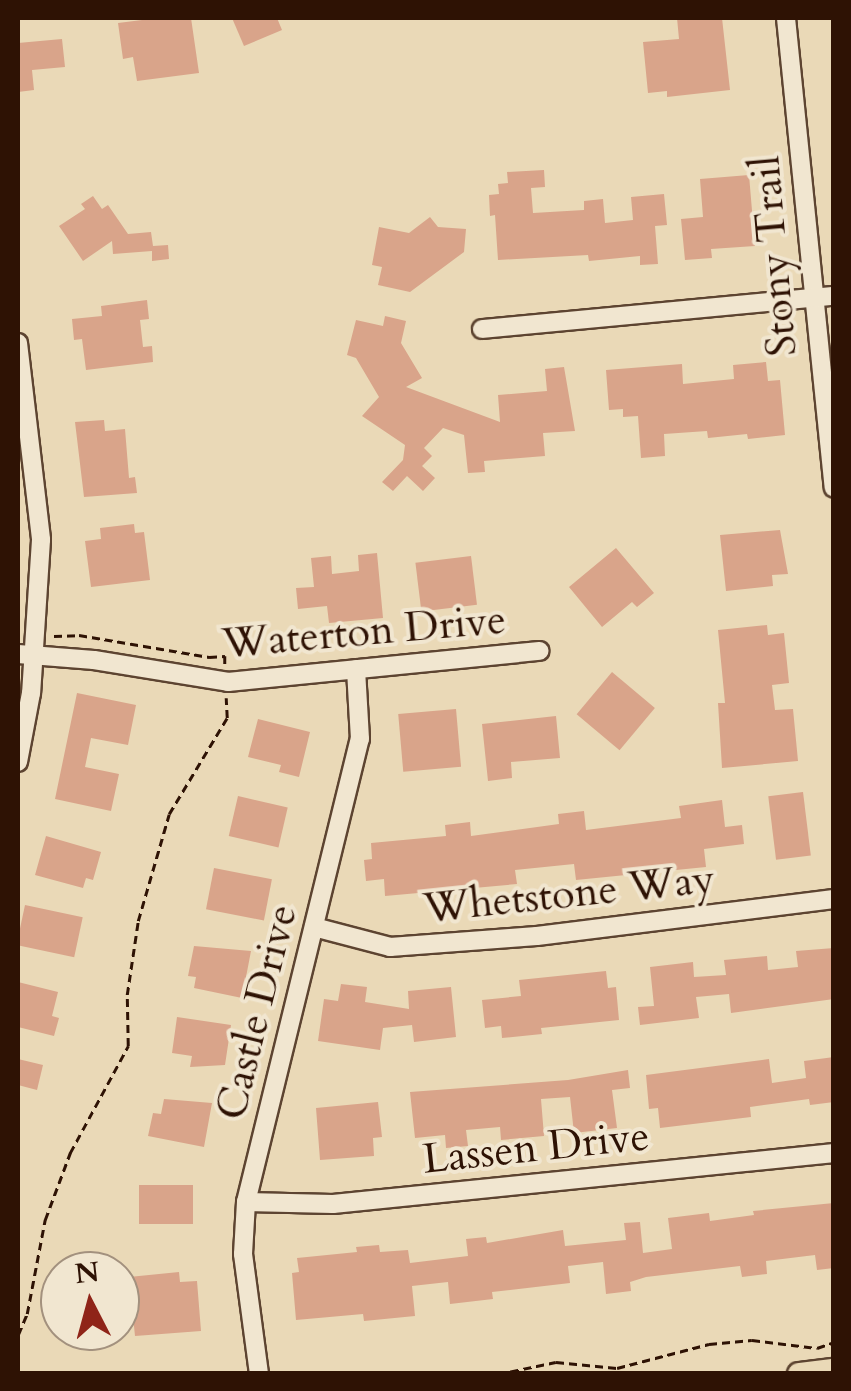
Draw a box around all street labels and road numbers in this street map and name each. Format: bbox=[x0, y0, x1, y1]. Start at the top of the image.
street label: Stony Trail bbox=[740, 154, 808, 358]
street label: Waterton Drive bbox=[220, 594, 508, 670]
street label: Whetstone Way bbox=[421, 854, 717, 934]
street label: Castle Drive bbox=[206, 899, 308, 1125]
street label: Lassen Drive bbox=[420, 1111, 652, 1185]

